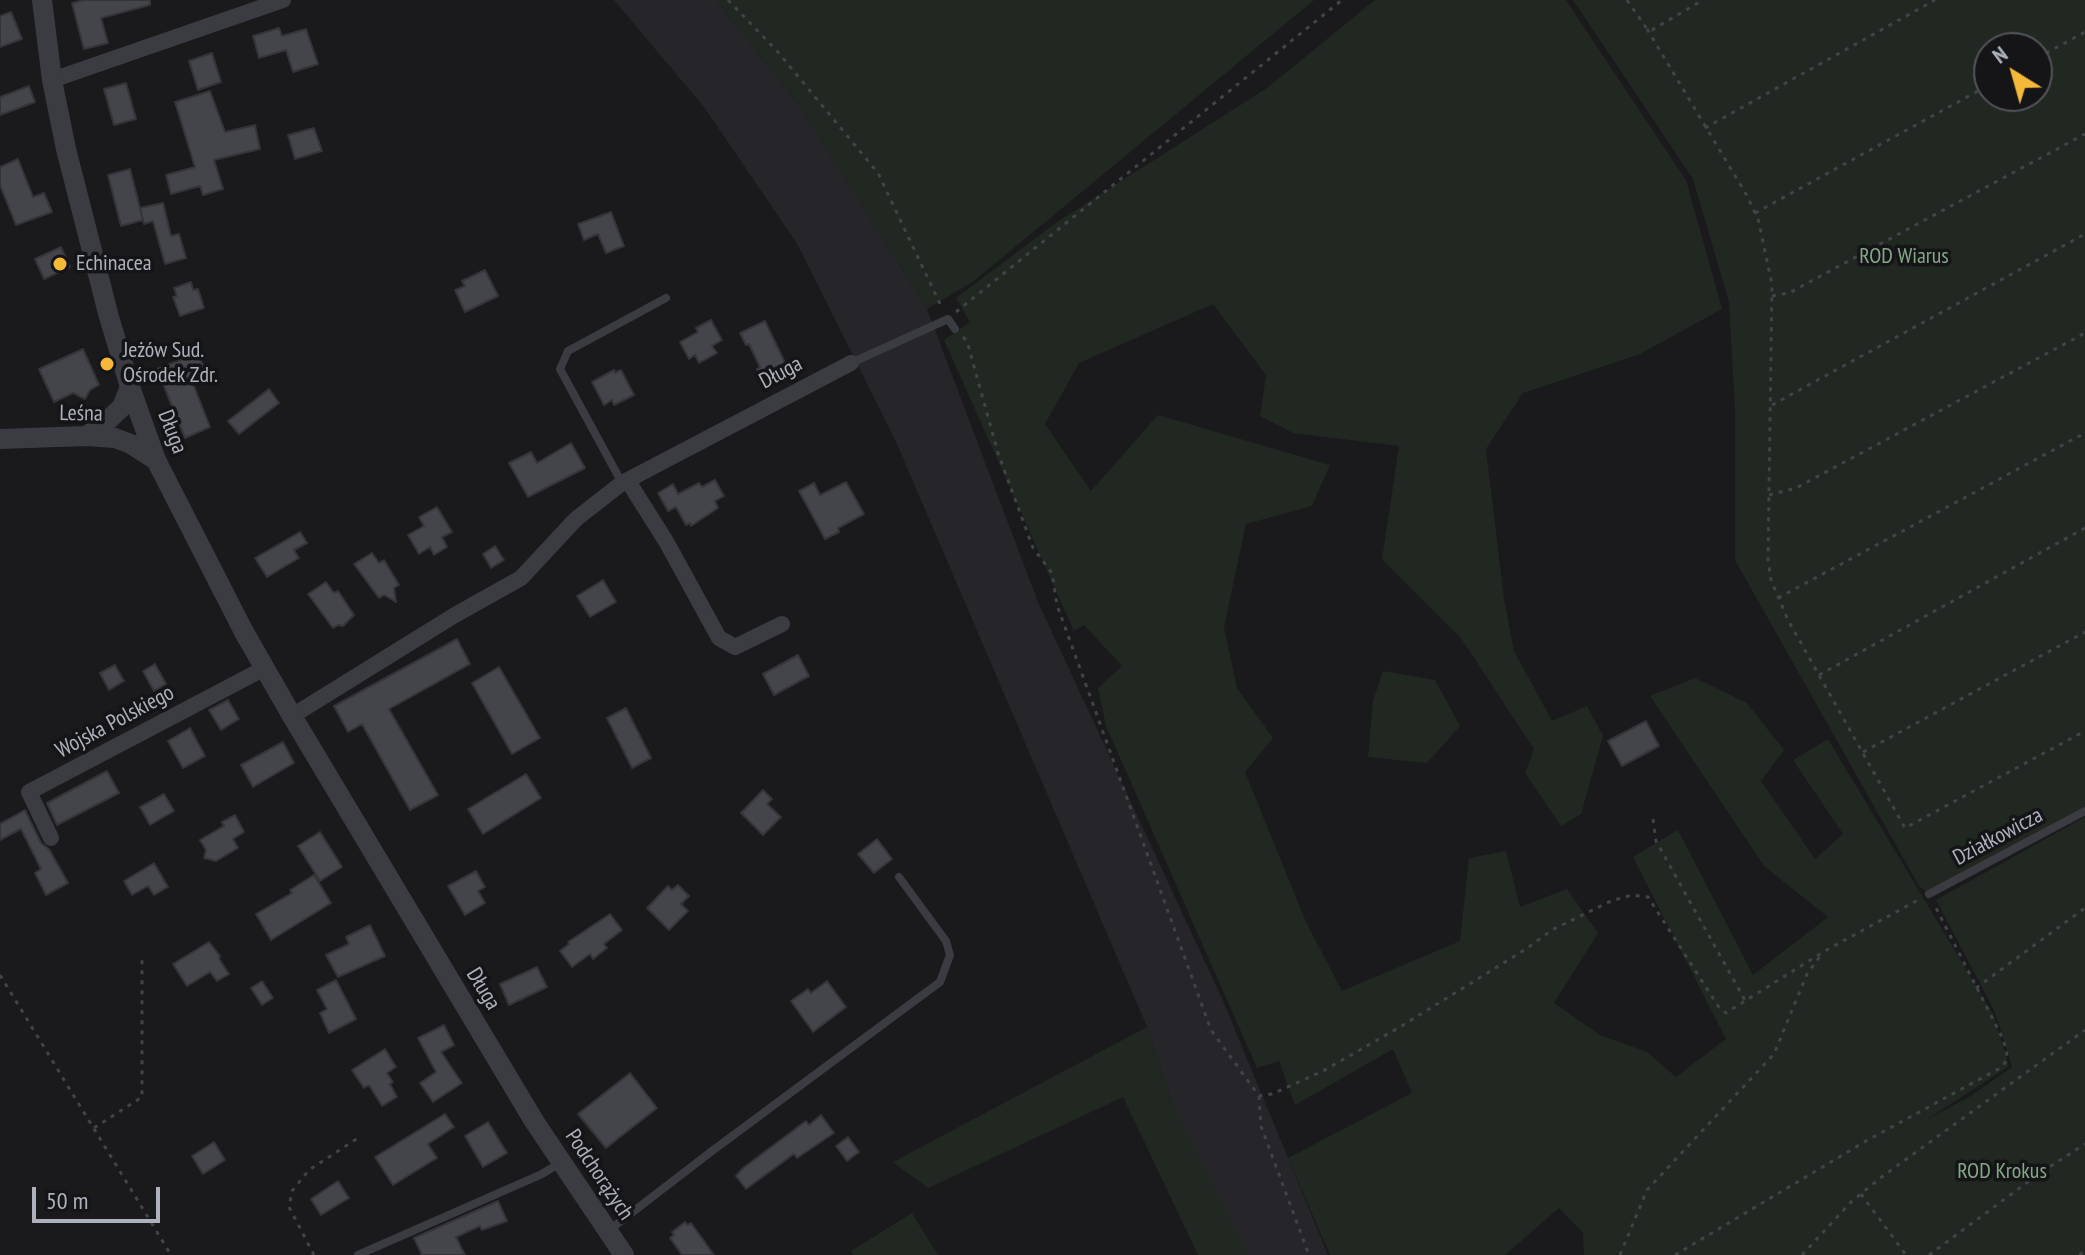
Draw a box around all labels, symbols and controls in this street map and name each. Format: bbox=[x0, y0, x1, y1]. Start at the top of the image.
north arrow bbox=[1973, 32, 2053, 112]
text: N bbox=[1987, 40, 2013, 69]
park label: ROD Wiarus bbox=[1859, 244, 1949, 270]
place label: Echinacea bbox=[76, 251, 152, 277]
marker: Echinacea bbox=[51, 255, 69, 273]
place label: Jeżów Sud. Ośrodek Zdr. bbox=[123, 338, 218, 390]
street label: Długa bbox=[755, 351, 807, 395]
marker: Jeżów Sud. Ośrodek Zdr. bbox=[98, 355, 116, 373]
street label: Leśna bbox=[59, 400, 103, 428]
street label: Długa bbox=[152, 406, 192, 458]
street label: Wojska Polskiego bbox=[51, 680, 179, 764]
street label: Działkowicza bbox=[1949, 802, 2047, 872]
street label: Długa bbox=[460, 963, 506, 1015]
street label: Podchorążych bbox=[559, 1125, 639, 1225]
park label: ROD Krokus bbox=[1957, 1159, 2047, 1185]
scale bar bbox=[36, 1171, 164, 1221]
text: 50 m bbox=[46, 1185, 88, 1216]

